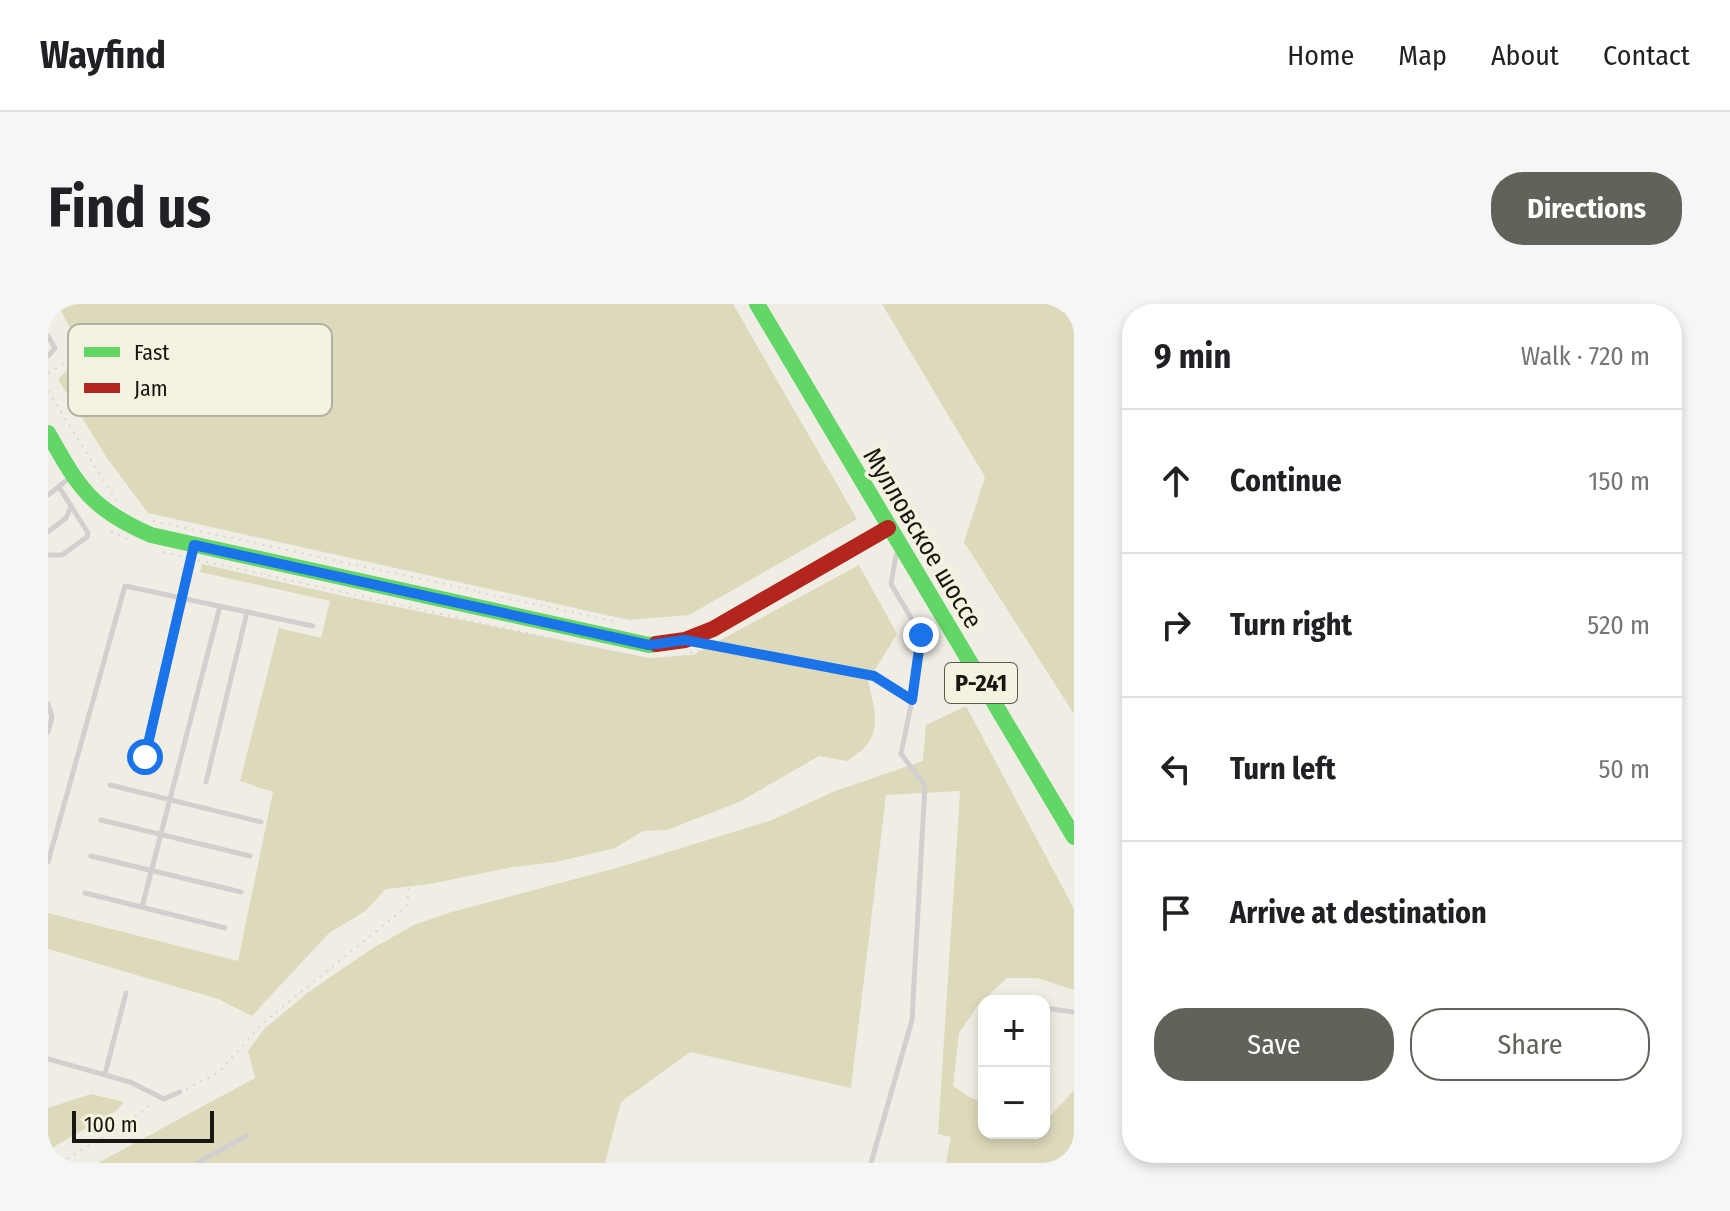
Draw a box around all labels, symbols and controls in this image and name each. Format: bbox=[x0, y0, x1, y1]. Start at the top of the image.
text: Wayfind bbox=[40, 32, 166, 78]
text: Home bbox=[1287, 39, 1354, 72]
text: Map bbox=[1398, 39, 1447, 72]
text: About bbox=[1491, 39, 1559, 72]
text: Contact bbox=[1603, 39, 1690, 72]
button: Directions bbox=[1491, 172, 1682, 245]
text: Find us bbox=[48, 175, 211, 242]
legend bbox=[68, 324, 332, 416]
text: 9 min bbox=[1154, 336, 1231, 377]
text: Fast bbox=[134, 339, 170, 366]
text: Walk · 720 m bbox=[1521, 341, 1650, 372]
text: Jam bbox=[134, 375, 168, 402]
street label: Мулловское шоссе bbox=[856, 442, 989, 634]
icon: ahead bbox=[1154, 459, 1198, 503]
text: Continue bbox=[1230, 463, 1342, 499]
text: 150 m bbox=[1588, 466, 1650, 497]
icon: right bbox=[1154, 603, 1198, 647]
text: Turn right bbox=[1230, 607, 1352, 643]
text: 520 m bbox=[1587, 610, 1650, 641]
route end bbox=[903, 617, 939, 653]
road number: Р-241 bbox=[945, 663, 1017, 703]
route start bbox=[127, 739, 163, 775]
icon: left bbox=[1154, 747, 1198, 791]
text: Turn left bbox=[1230, 751, 1336, 787]
text: 50 m bbox=[1598, 754, 1650, 785]
icon: arrive bbox=[1154, 891, 1198, 935]
text: Arrive at destination bbox=[1230, 895, 1487, 931]
map controls bbox=[978, 995, 1050, 1139]
button: + bbox=[978, 995, 1050, 1067]
button: Save bbox=[1154, 1008, 1394, 1081]
button: Share bbox=[1410, 1008, 1650, 1081]
button: − bbox=[978, 1067, 1050, 1139]
scale bar bbox=[72, 1107, 214, 1143]
text: 100 m bbox=[84, 1111, 138, 1138]

